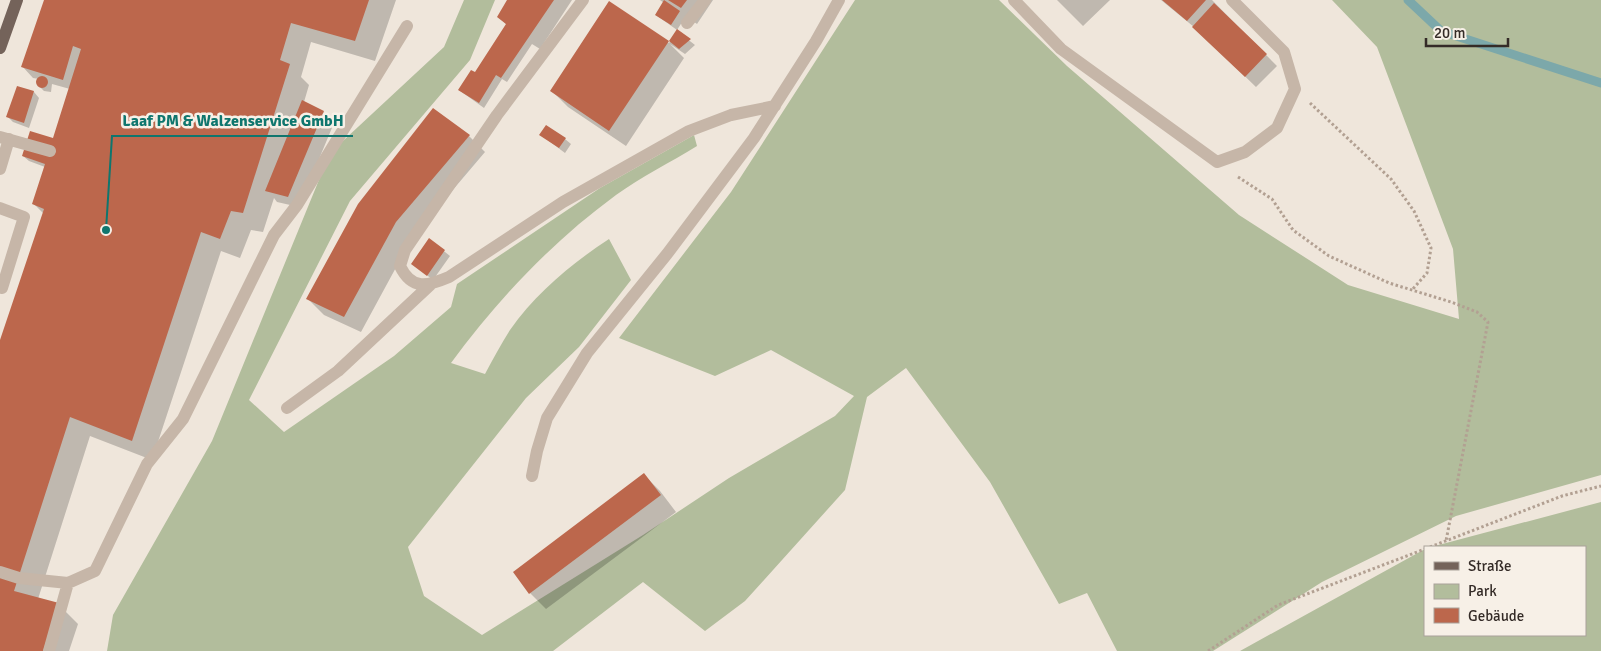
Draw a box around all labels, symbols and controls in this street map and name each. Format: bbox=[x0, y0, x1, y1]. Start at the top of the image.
scale bar bbox=[1426, 15, 1508, 47]
text: 20 m bbox=[1434, 24, 1465, 42]
callout: Laaf PM & Walzenservice GmbH bbox=[112, 105, 353, 136]
text: Laaf PM & Walzenservice GmbH bbox=[122, 111, 344, 131]
legend bbox=[1424, 546, 1586, 636]
text: Straße bbox=[1468, 557, 1512, 575]
text: Park bbox=[1468, 582, 1497, 600]
text: Gebäude bbox=[1468, 607, 1524, 625]

